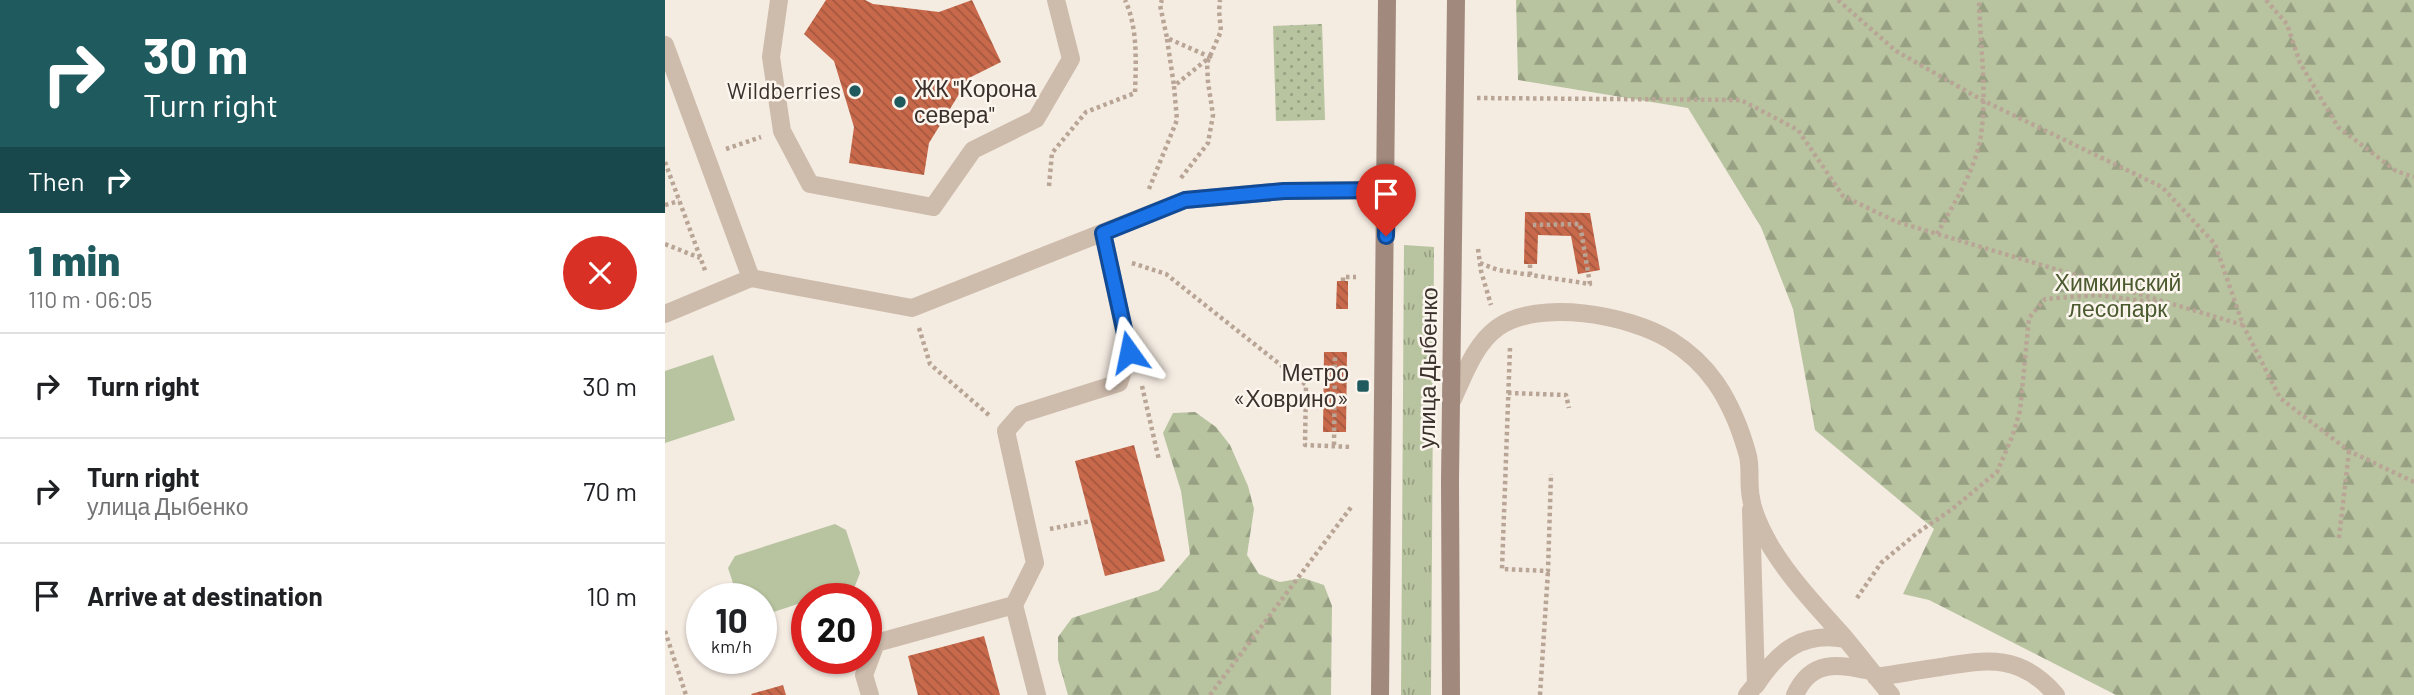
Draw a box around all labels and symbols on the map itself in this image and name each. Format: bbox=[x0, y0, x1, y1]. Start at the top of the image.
place label: ЖК "Корона севера" bbox=[914, 74, 1037, 128]
place label: Wildberries bbox=[727, 76, 841, 104]
marker: Wildberries bbox=[847, 83, 863, 99]
marker: ЖК "Корона севера" bbox=[892, 94, 908, 110]
pin bbox=[1356, 164, 1416, 236]
park label: Химкинский лесопарк bbox=[2055, 268, 2181, 322]
street label: улица Дыбенко bbox=[1412, 287, 1442, 449]
position arrow bbox=[1092, 315, 1166, 389]
place label: Метро «Ховрино» bbox=[1233, 358, 1349, 412]
marker: Метро «Ховрино» bbox=[1355, 378, 1371, 394]
speed limit sign: 20 bbox=[791, 583, 882, 674]

